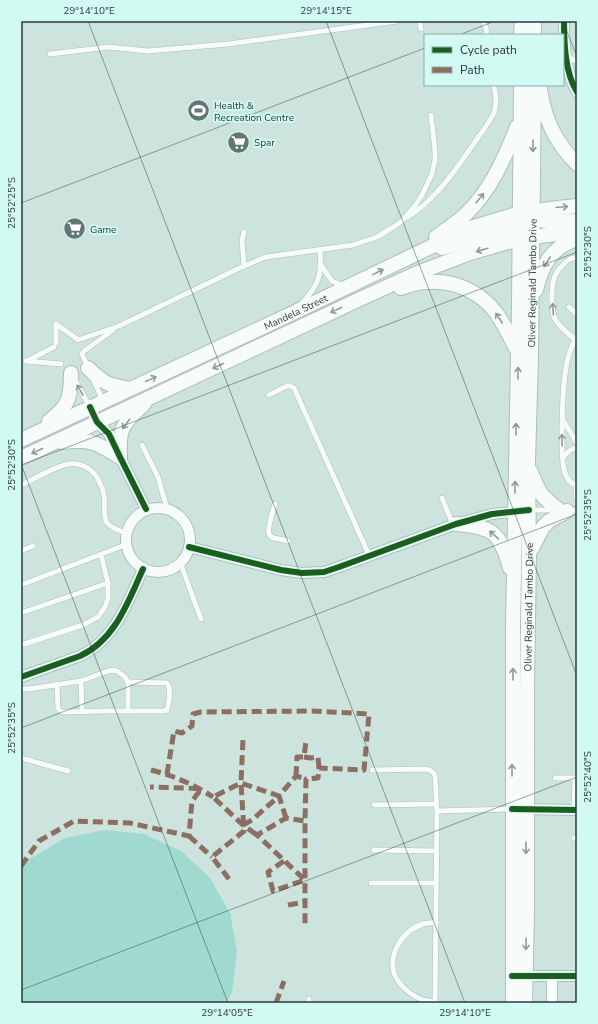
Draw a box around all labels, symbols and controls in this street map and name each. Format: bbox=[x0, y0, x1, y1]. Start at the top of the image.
text: 29°14'10"E bbox=[63, 4, 115, 18]
text: 29°14'15"E bbox=[300, 4, 352, 18]
legend bbox=[424, 34, 564, 86]
text: Cycle path bbox=[460, 42, 517, 58]
text: Path bbox=[460, 62, 485, 78]
sports icon: Health & Recreation Centre bbox=[185, 98, 211, 124]
place label: Health & Recreation Centre bbox=[214, 99, 294, 125]
supermarket icon: Spar bbox=[225, 129, 251, 155]
place label: Spar bbox=[254, 136, 275, 150]
one-way arrow bbox=[529, 139, 537, 152]
text: 25°52'25"S bbox=[5, 177, 19, 229]
one-way arrow bbox=[476, 193, 485, 204]
one-way arrow bbox=[555, 204, 568, 211]
supermarket icon: Game bbox=[61, 216, 87, 242]
street label: Oliver Reginald Tambo Drive bbox=[525, 219, 541, 348]
place label: Game bbox=[90, 223, 116, 237]
text: 25°52'30"S bbox=[581, 226, 595, 278]
one-way arrow bbox=[475, 247, 488, 254]
one-way arrow bbox=[543, 256, 551, 267]
one-way arrow bbox=[372, 268, 384, 275]
street label: Mandela Street bbox=[262, 291, 331, 334]
one-way arrow bbox=[550, 303, 557, 316]
one-way arrow bbox=[330, 307, 342, 314]
one-way arrow bbox=[495, 312, 503, 324]
one-way arrow bbox=[213, 363, 225, 370]
one-way arrow bbox=[514, 367, 522, 380]
one-way arrow bbox=[145, 375, 157, 382]
one-way arrow bbox=[76, 384, 84, 396]
one-way arrow bbox=[122, 418, 131, 429]
one-way arrow bbox=[513, 423, 520, 436]
one-way arrow bbox=[558, 434, 566, 447]
text: 25°52'30"S bbox=[5, 439, 19, 491]
one-way arrow bbox=[31, 448, 43, 455]
one-way arrow bbox=[511, 481, 519, 494]
text: 25°52'35"S bbox=[581, 489, 595, 541]
one-way arrow bbox=[488, 530, 499, 539]
street label: Oliver Reginald Tambo Drive bbox=[521, 543, 537, 672]
one-way arrow bbox=[509, 668, 517, 681]
text: 25°52'35"S bbox=[5, 702, 19, 754]
text: 25°52'40"S bbox=[581, 751, 595, 803]
one-way arrow bbox=[508, 764, 516, 777]
one-way arrow bbox=[522, 841, 530, 854]
one-way arrow bbox=[522, 937, 530, 950]
text: 29°14'05"E bbox=[201, 1006, 253, 1020]
text: 29°14'10"E bbox=[439, 1006, 491, 1020]

